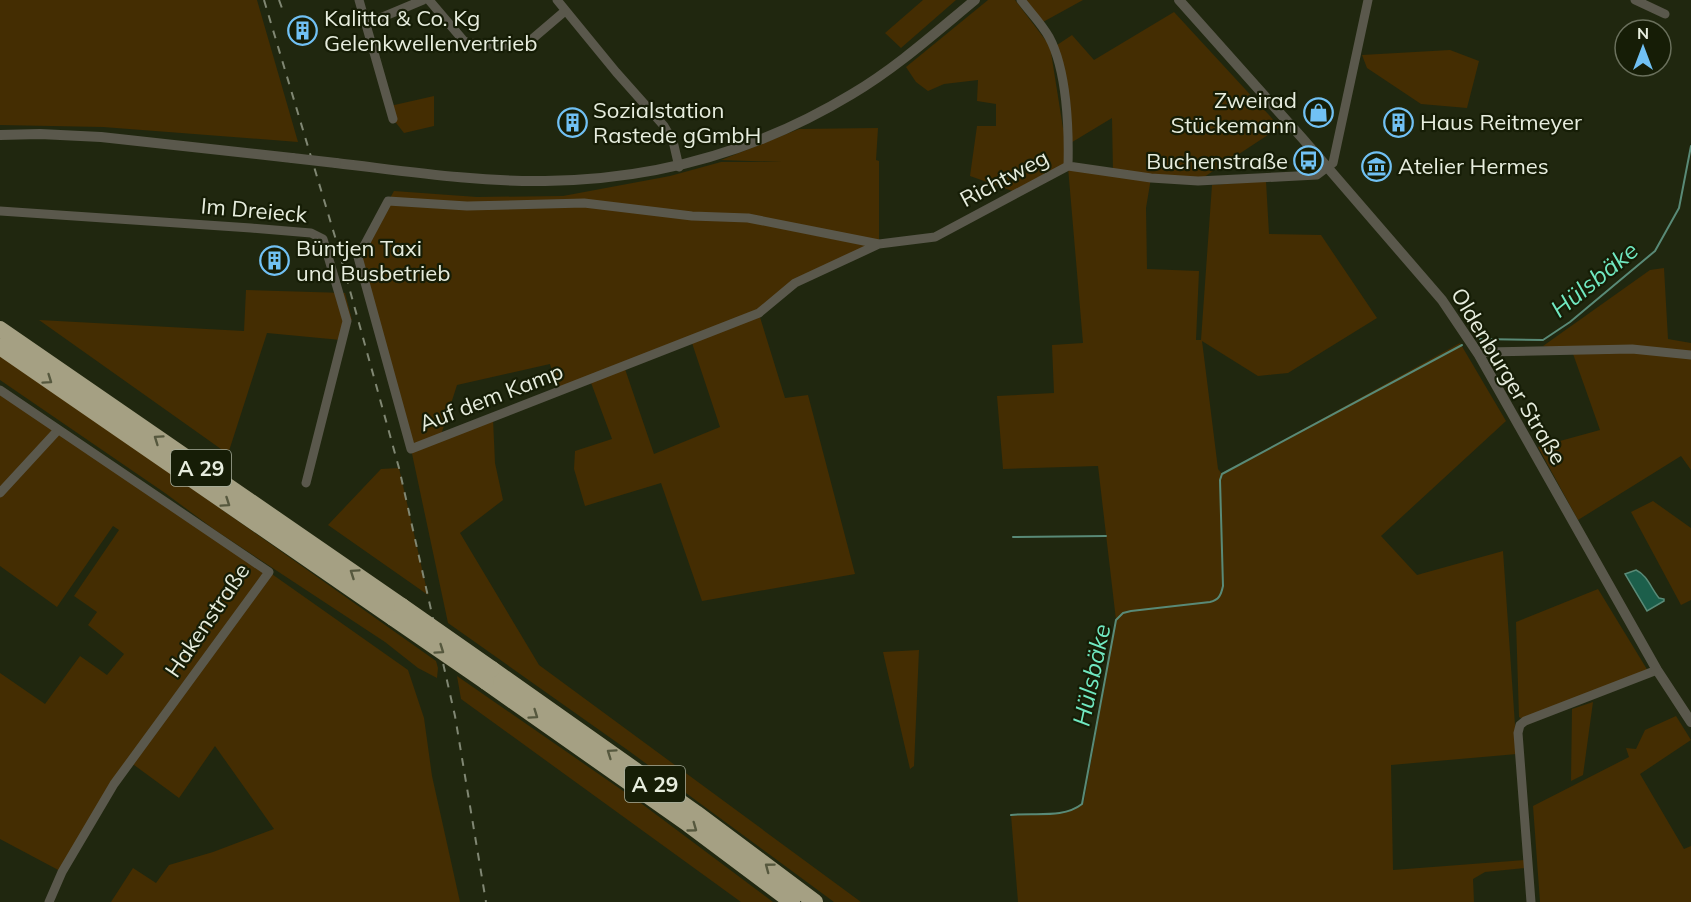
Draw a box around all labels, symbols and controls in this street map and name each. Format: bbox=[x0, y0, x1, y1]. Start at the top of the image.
place label: Kalitta & Co. Kg Gelenkwellenvertrieb bbox=[324, 4, 537, 57]
building icon: Kalitta & Co. Kg Gelenkwellenvertrieb bbox=[287, 15, 319, 47]
north arrow bbox=[1613, 18, 1673, 78]
text: N bbox=[1637, 23, 1649, 43]
place label: Zweirad Stückemann bbox=[1171, 86, 1297, 139]
place label: Sozialstation Rastede gGmbH bbox=[593, 96, 761, 149]
shop icon: Zweirad Stückemann bbox=[1302, 97, 1334, 129]
building icon: Haus Reitmeyer bbox=[1383, 106, 1415, 138]
building icon: Sozialstation Rastede gGmbH bbox=[556, 107, 588, 139]
place label: Haus Reitmeyer bbox=[1420, 108, 1582, 136]
street label: Richtweg bbox=[955, 143, 1053, 213]
bus stop icon: Buchenstraße bbox=[1293, 145, 1325, 177]
place label: Buchenstraße bbox=[1146, 147, 1288, 175]
museum icon: Atelier Hermes bbox=[1361, 150, 1393, 182]
place label: Atelier Hermes bbox=[1398, 152, 1549, 180]
street label: Im Dreieck bbox=[200, 191, 309, 229]
place label: Büntjen Taxi und Busbetrieb bbox=[296, 234, 450, 287]
water label: Hülsbäke bbox=[1544, 235, 1644, 323]
building icon: Büntjen Taxi und Busbetrieb bbox=[259, 245, 291, 277]
street label: Oldenburger Straße bbox=[1445, 282, 1573, 470]
street label: Auf dem Kamp bbox=[415, 357, 567, 437]
one-way arrow bbox=[41, 373, 52, 384]
one-way arrow bbox=[154, 435, 165, 446]
road number: A 29 bbox=[171, 450, 231, 486]
one-way arrow bbox=[219, 496, 230, 507]
street label: Hakenstraße bbox=[159, 558, 255, 682]
one-way arrow bbox=[349, 569, 360, 580]
water label: Hülsbäke bbox=[1066, 621, 1116, 729]
one-way arrow bbox=[433, 643, 444, 654]
one-way arrow bbox=[528, 708, 539, 719]
one-way arrow bbox=[606, 749, 617, 760]
road number: A 29 bbox=[625, 766, 685, 802]
one-way arrow bbox=[687, 821, 698, 832]
one-way arrow bbox=[764, 863, 775, 874]

